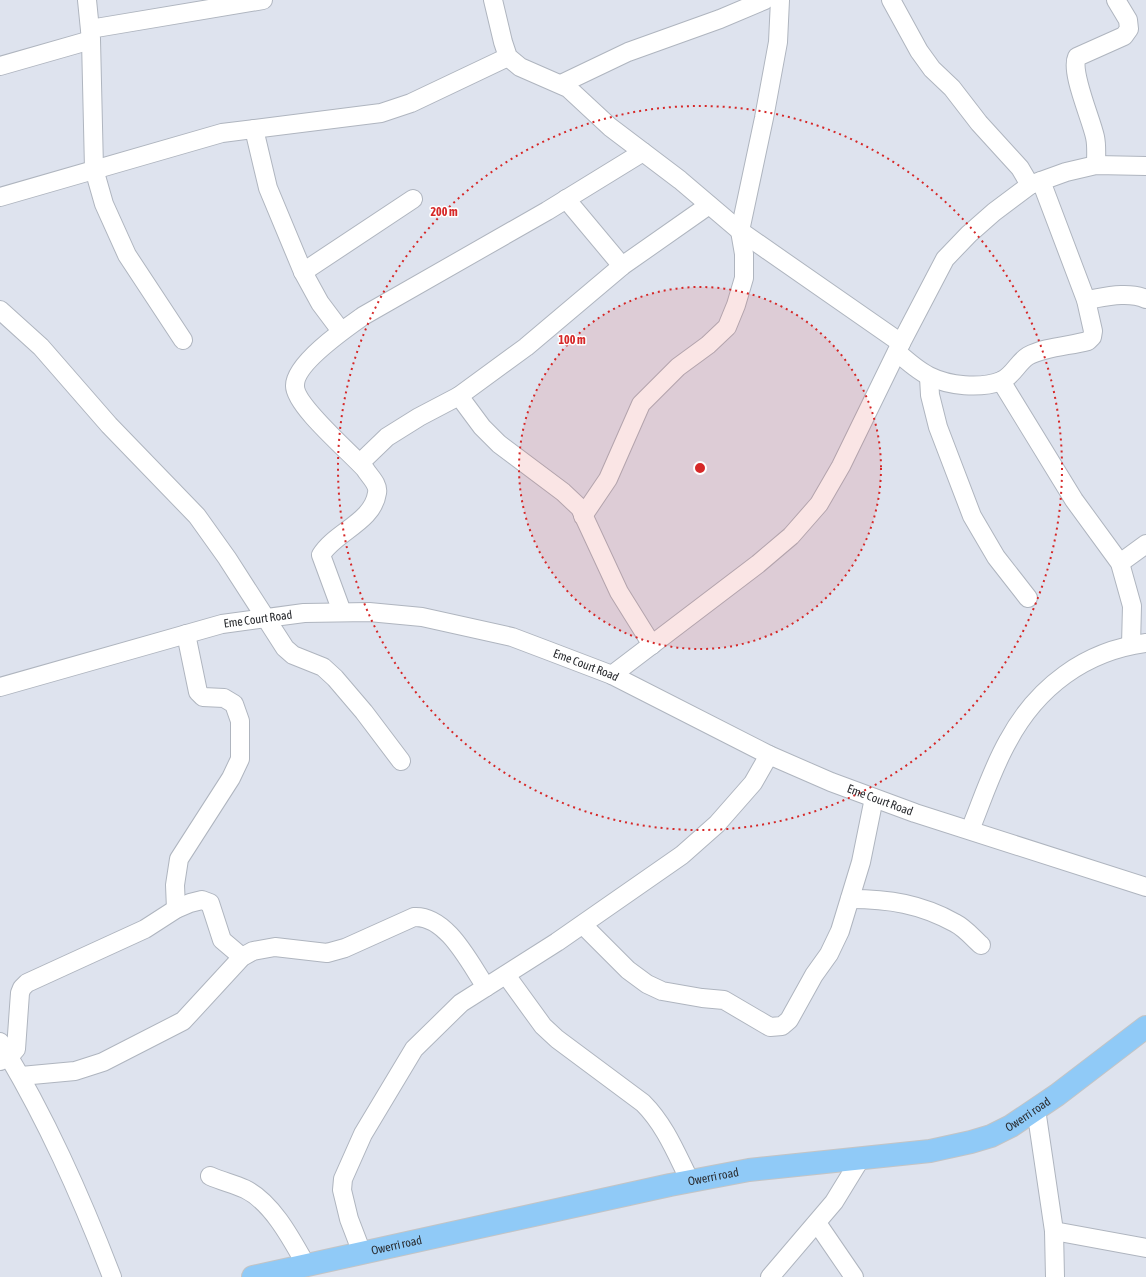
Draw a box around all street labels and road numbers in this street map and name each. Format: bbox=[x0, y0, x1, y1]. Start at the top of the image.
street label: Eme Court Road bbox=[223, 608, 293, 631]
street label: Eme Court Road bbox=[551, 646, 621, 684]
street label: Eme Court Road bbox=[845, 782, 915, 819]
street label: Owerri road bbox=[1003, 1094, 1053, 1135]
street label: Owerri road bbox=[687, 1165, 740, 1188]
street label: Owerri road bbox=[370, 1233, 423, 1258]

